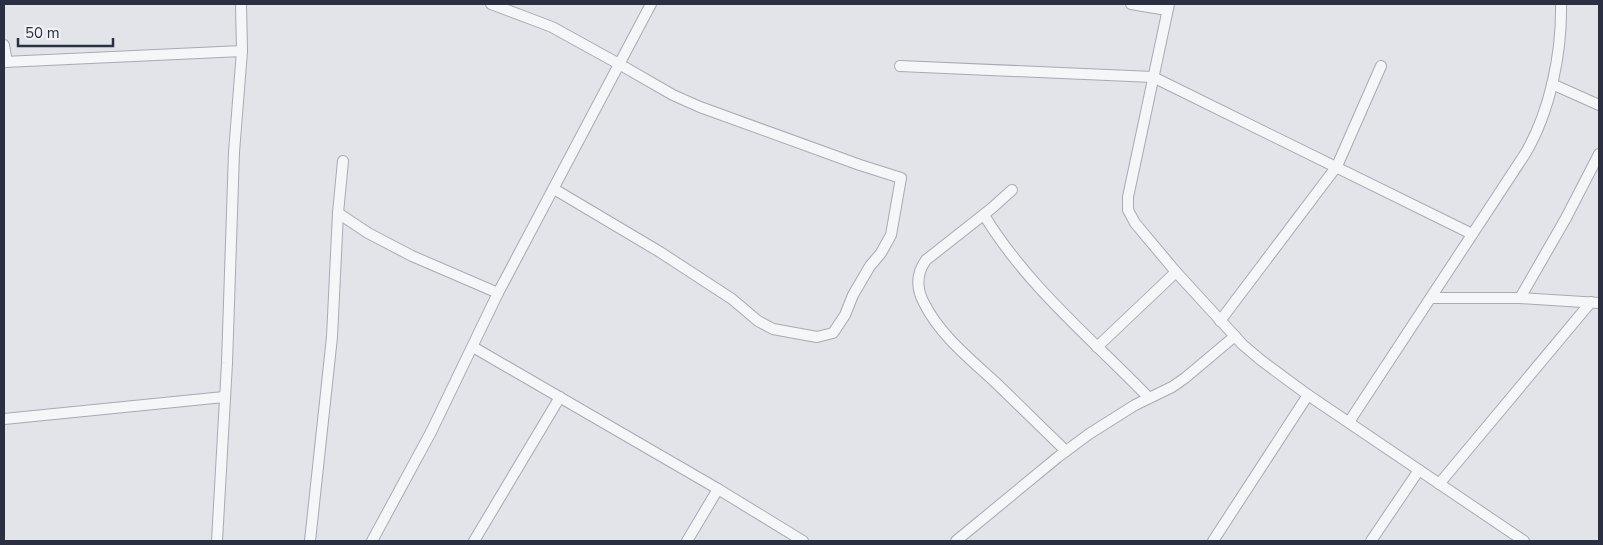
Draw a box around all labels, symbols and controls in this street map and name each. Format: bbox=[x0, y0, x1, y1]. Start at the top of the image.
scale bar bbox=[18, 15, 112, 47]
text: 50 m bbox=[25, 23, 60, 43]

